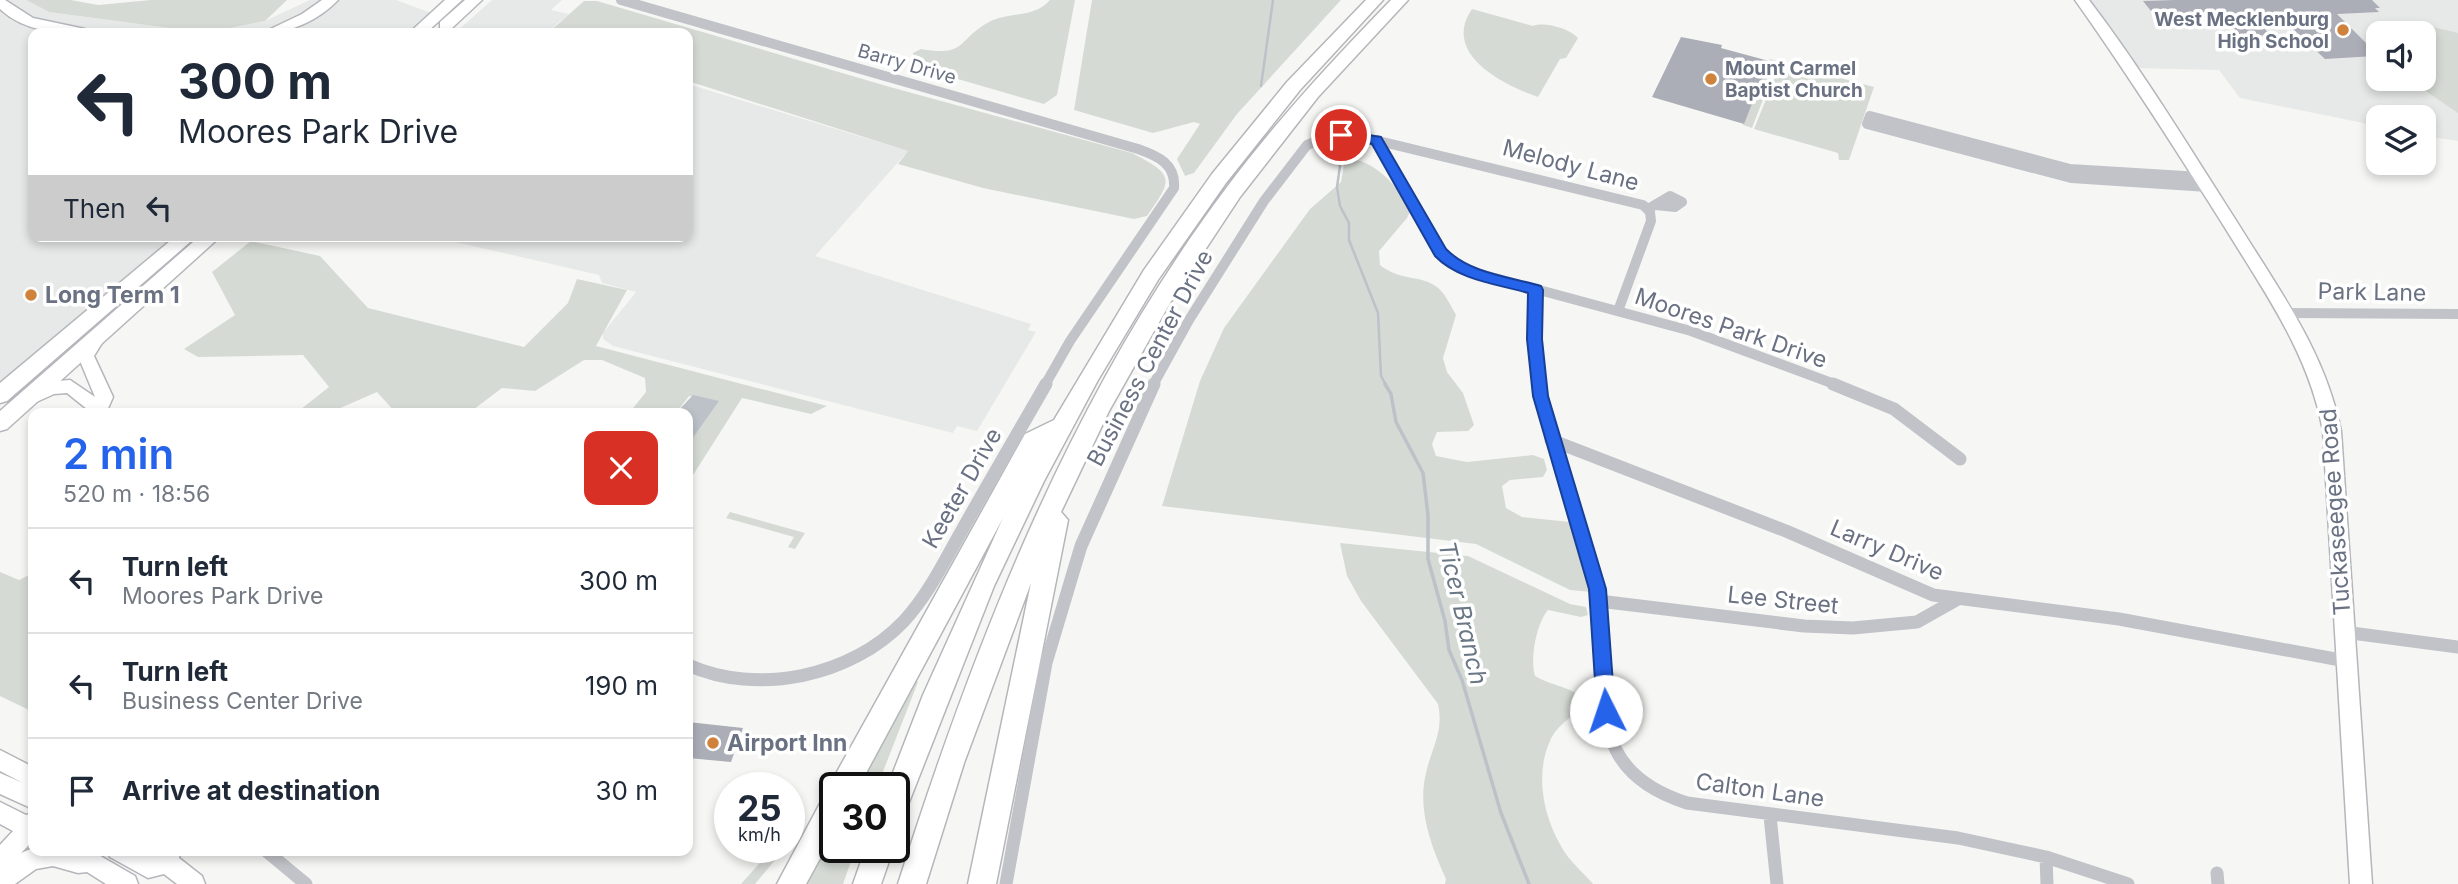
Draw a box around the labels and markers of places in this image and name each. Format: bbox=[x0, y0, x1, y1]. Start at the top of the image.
place label: West Mecklenburg High School bbox=[2154, 8, 2329, 53]
marker: West Mecklenburg High School bbox=[2335, 22, 2351, 38]
place label: Mount Carmel Baptist Church bbox=[1725, 57, 1863, 102]
marker: Mount Carmel Baptist Church bbox=[1703, 71, 1719, 87]
pin bbox=[1311, 105, 1371, 165]
place label: Long Term 1 bbox=[45, 281, 180, 309]
marker: Long Term 1 bbox=[23, 287, 39, 303]
place label: Airport Inn bbox=[727, 729, 847, 757]
marker: Airport Inn bbox=[705, 735, 721, 751]

